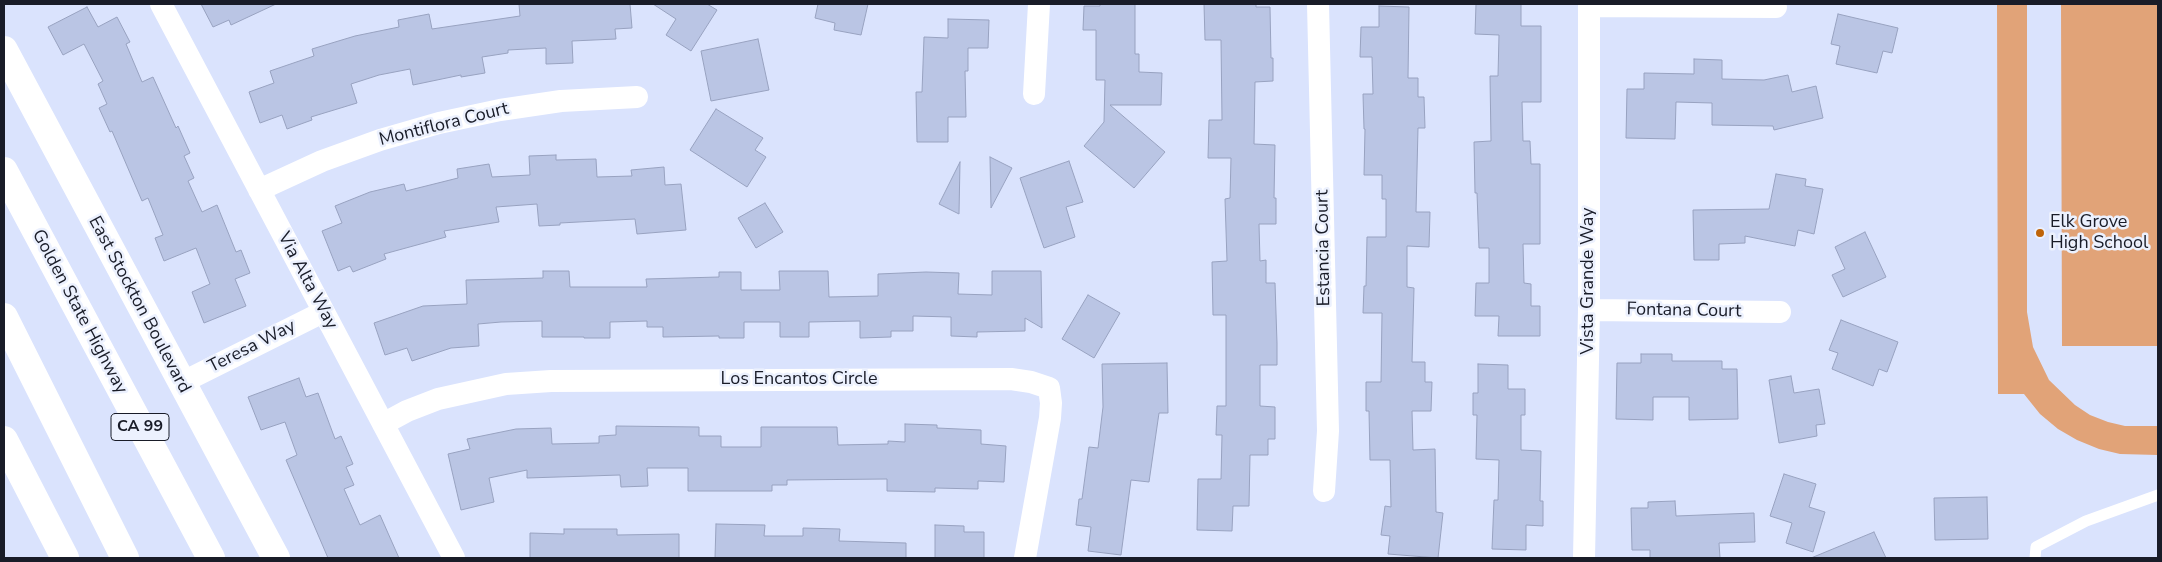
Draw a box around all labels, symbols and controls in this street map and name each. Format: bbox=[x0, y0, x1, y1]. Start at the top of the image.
street label: Montiflora Court bbox=[377, 98, 511, 152]
street label: Estancia Court bbox=[1312, 190, 1336, 306]
street label: Vista Grande Way bbox=[1578, 208, 1600, 354]
place label: Elk Grove High School bbox=[2050, 212, 2148, 254]
street label: East Stockton Boulevard bbox=[83, 213, 195, 397]
street label: Golden State Highway bbox=[27, 226, 131, 398]
marker: Elk Grove High School bbox=[2034, 227, 2046, 239]
street label: Via Alta Way bbox=[272, 229, 342, 333]
street label: Fontana Court bbox=[1626, 299, 1742, 323]
street label: Teresa Way bbox=[205, 316, 299, 378]
street label: Los Encantos Circle bbox=[721, 369, 877, 391]
road number: CA 99 bbox=[111, 414, 169, 441]

